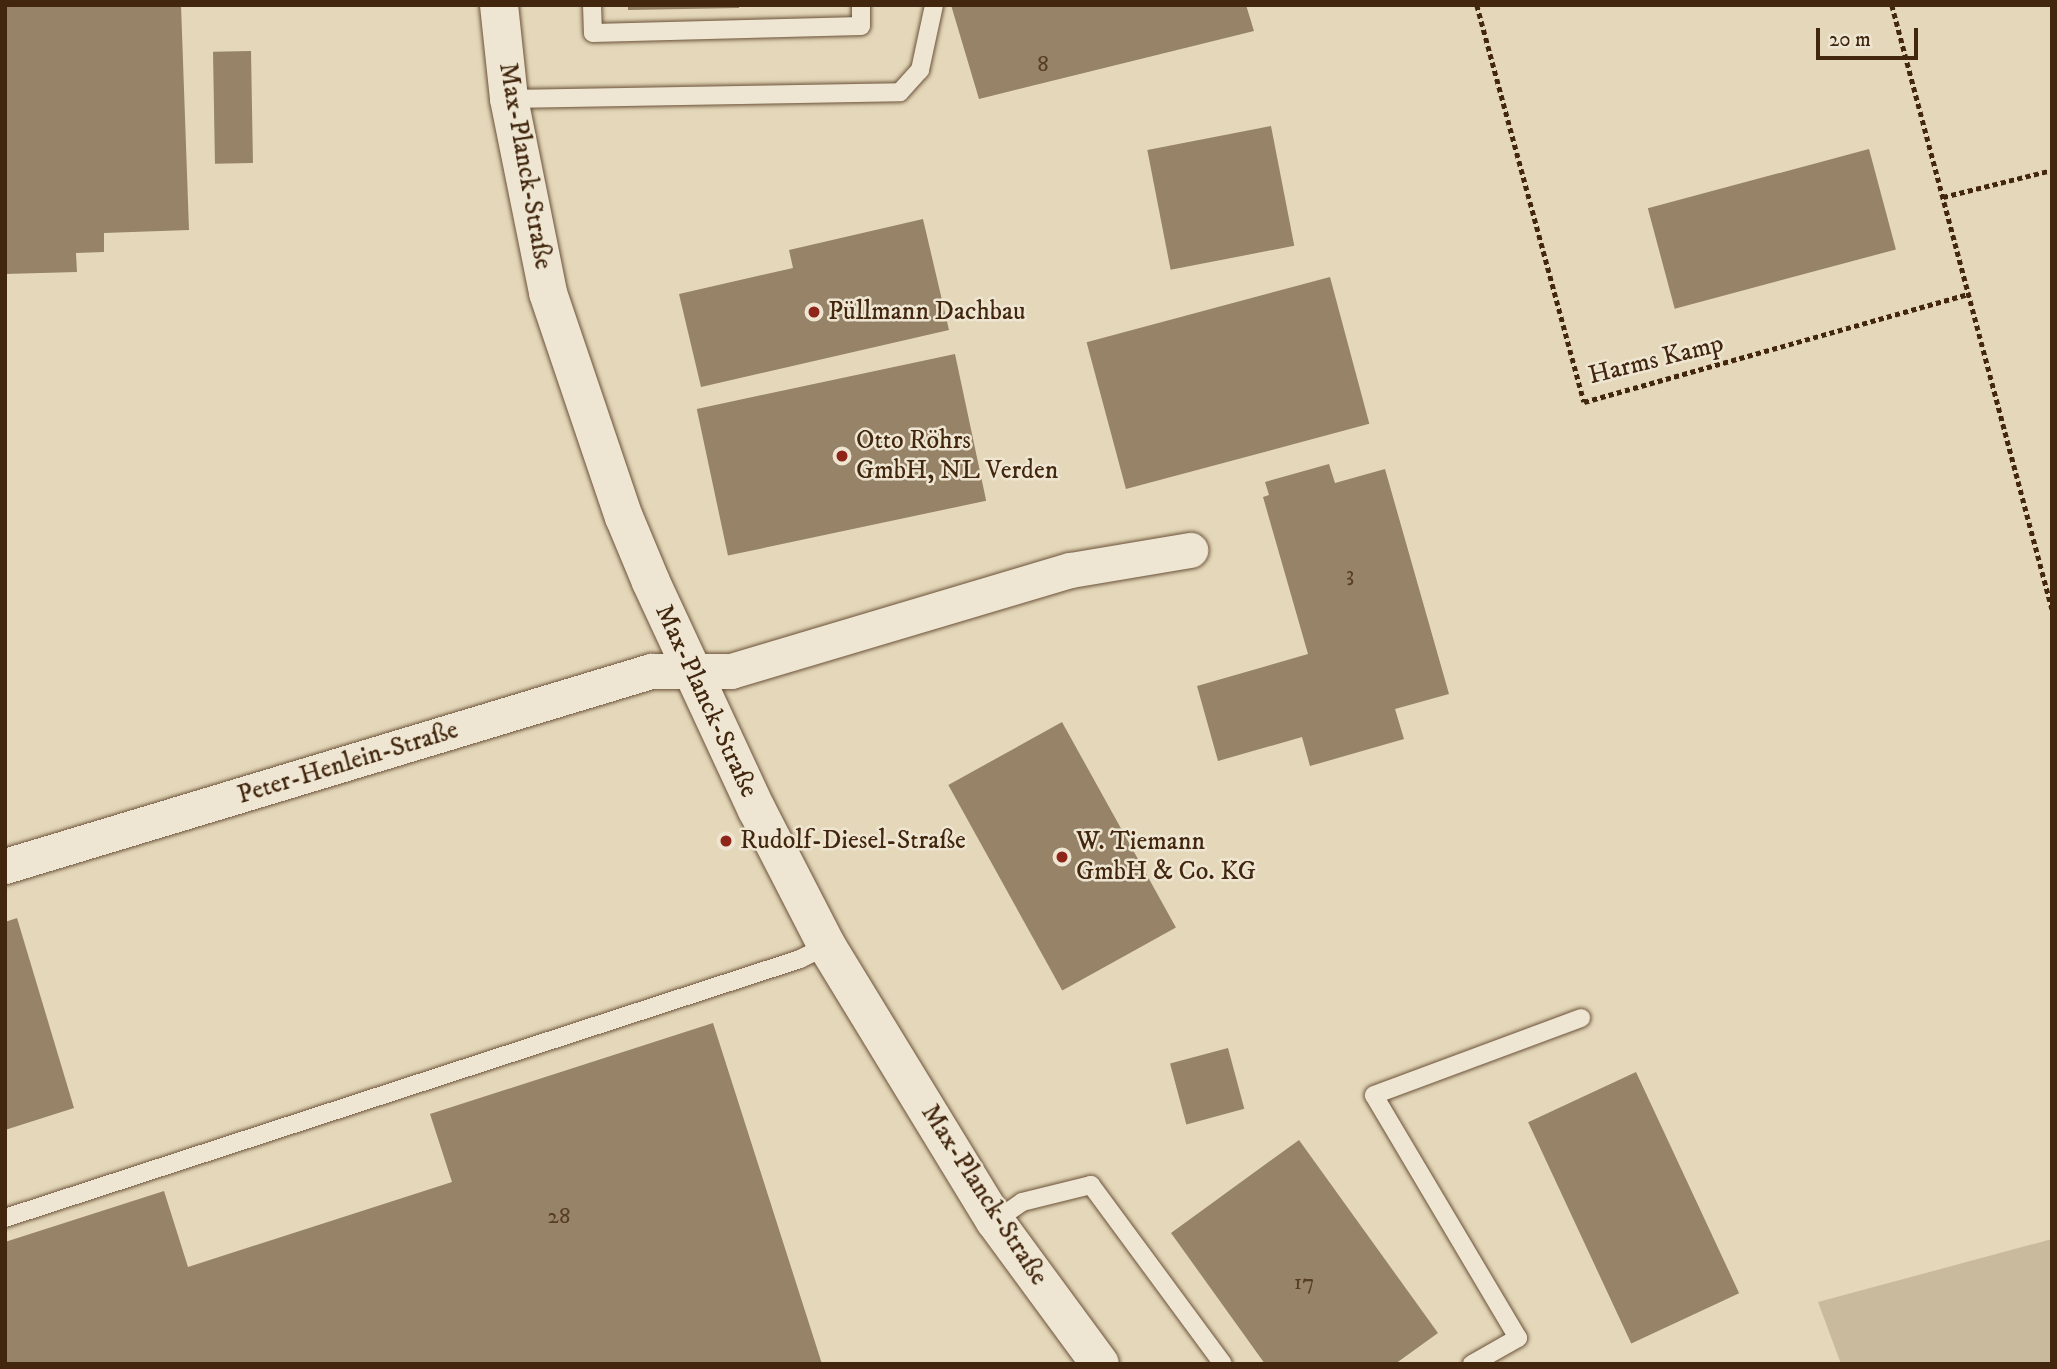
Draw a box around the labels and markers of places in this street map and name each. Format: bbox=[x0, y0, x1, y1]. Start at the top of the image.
place label: Püllmann Dachbau bbox=[828, 296, 1026, 328]
marker: Püllmann Dachbau bbox=[806, 304, 822, 320]
place label: Otto Röhrs GmbH, NL Verden bbox=[856, 425, 1058, 486]
marker: Otto Röhrs GmbH, NL Verden bbox=[834, 448, 850, 464]
place label: Rudolf-Diesel-Straße bbox=[740, 825, 966, 857]
place label: W. Tiemann GmbH & Co. KG bbox=[1076, 826, 1256, 888]
marker: Rudolf-Diesel-Straße bbox=[718, 833, 734, 849]
marker: W. Tiemann GmbH & Co. KG bbox=[1054, 849, 1070, 865]

